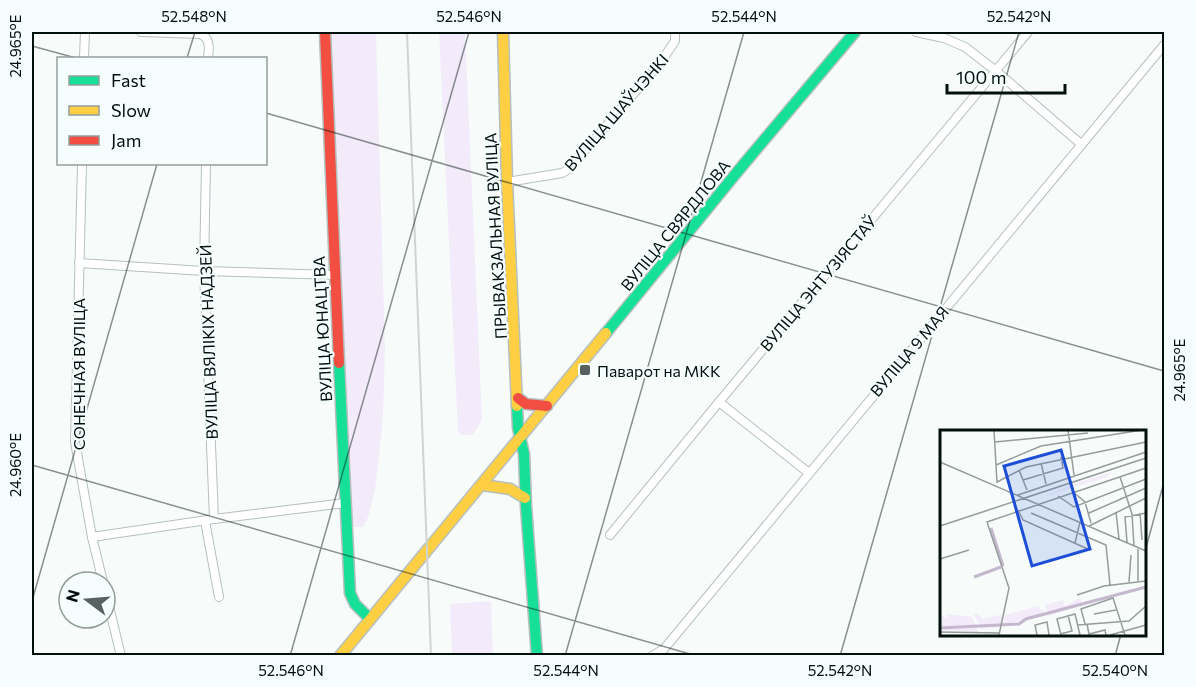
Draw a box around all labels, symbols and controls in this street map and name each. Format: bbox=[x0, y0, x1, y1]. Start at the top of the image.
text: 52.548°N bbox=[161, 7, 227, 25]
text: 52.546°N bbox=[436, 7, 502, 25]
text: 52.544°N bbox=[711, 7, 777, 25]
text: 52.542°N bbox=[987, 7, 1051, 25]
text: 24.965°E bbox=[6, 14, 24, 78]
street label: ВУЛІЦА ШАЎЧЭНКІ bbox=[560, 50, 672, 174]
legend bbox=[57, 57, 267, 165]
scale bar bbox=[947, 57, 1066, 95]
text: 100 m bbox=[956, 66, 1006, 88]
text: Fast bbox=[111, 69, 146, 91]
text: Slow bbox=[111, 99, 151, 121]
text: Jam bbox=[111, 129, 141, 151]
street label: ПРЫВАКЗАЛЬНАЯ ВУЛІЦА bbox=[480, 132, 510, 340]
street label: ВУЛІЦА СВЯРДЛОВА bbox=[616, 156, 734, 294]
street label: ВУЛІЦА ЭНТУЗІЯСТАЎ bbox=[756, 211, 880, 355]
street label: ВУЛІЦА ВЯЛІКІХ НАДЗЕЙ bbox=[195, 244, 221, 440]
street label: ВУЛІЦА ЮНАЦТВА bbox=[309, 256, 335, 402]
street label: СОНЕЧНАЯ ВУЛІЦА bbox=[69, 298, 88, 450]
street label: ВУЛІЦА 9 МАЯ bbox=[866, 302, 952, 400]
text: 24.965°E bbox=[1170, 338, 1188, 402]
place label: Паварот на МКК bbox=[597, 361, 721, 380]
marker: Паварот на МКК bbox=[578, 363, 592, 377]
inset map bbox=[940, 430, 1145, 636]
text: 24.960°E bbox=[6, 433, 24, 497]
north arrow bbox=[57, 570, 117, 630]
text: N bbox=[61, 587, 83, 604]
text: 52.546°N bbox=[258, 661, 324, 679]
text: 52.544°N bbox=[533, 661, 599, 679]
text: 52.542°N bbox=[808, 661, 872, 679]
text: 52.540°N bbox=[1082, 661, 1148, 679]

